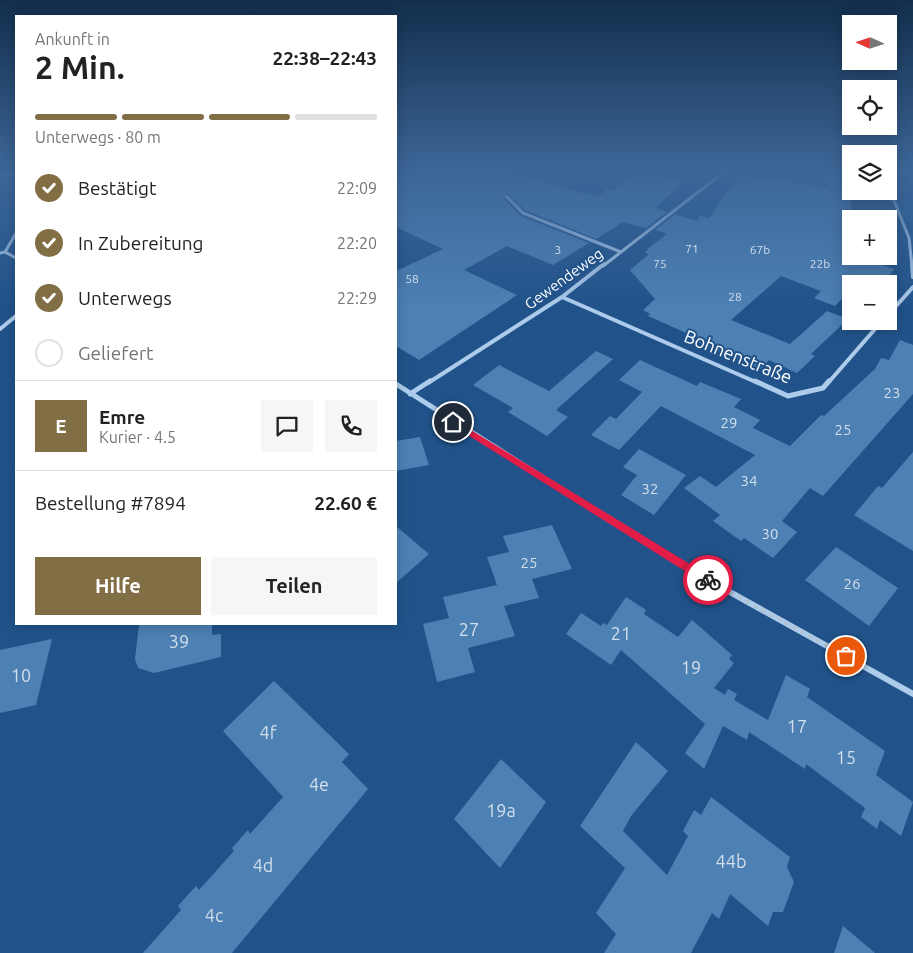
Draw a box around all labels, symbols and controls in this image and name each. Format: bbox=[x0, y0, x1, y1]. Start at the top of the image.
north arrow bbox=[842, 15, 898, 70]
map controls bbox=[842, 15, 897, 330]
text: Ankunft in bbox=[35, 30, 110, 48]
text: 22:38–22:43 bbox=[272, 47, 377, 69]
text: 2 Min. bbox=[35, 49, 125, 85]
button: locate bbox=[842, 80, 897, 135]
text: Unterwegs · 80 m bbox=[35, 128, 161, 146]
button: layers bbox=[842, 145, 897, 200]
icon: check bbox=[35, 174, 63, 202]
text: Bestätigt bbox=[78, 177, 156, 199]
text: 22:09 bbox=[337, 179, 377, 197]
button: + bbox=[842, 210, 897, 265]
icon: check bbox=[35, 229, 63, 257]
text: In Zubereitung bbox=[78, 232, 204, 254]
text: 22:20 bbox=[337, 234, 377, 252]
house number: 71 bbox=[685, 242, 699, 255]
house number: 3 bbox=[555, 243, 561, 256]
house number: 67b bbox=[750, 243, 770, 256]
street label: Gewendeweg bbox=[521, 245, 606, 313]
house number: 75 bbox=[653, 257, 667, 270]
house number: 22b bbox=[810, 257, 830, 270]
house number: 58 bbox=[405, 272, 419, 285]
button: − bbox=[842, 275, 897, 330]
icon: check bbox=[35, 284, 63, 312]
text: Unterwegs bbox=[78, 287, 172, 309]
text: 22:29 bbox=[337, 289, 377, 307]
house number: 28 bbox=[728, 290, 742, 303]
street label: Bohnenstraße bbox=[682, 325, 795, 387]
text: Geliefert bbox=[78, 342, 154, 364]
house number: 23 bbox=[884, 384, 900, 401]
button: chat bbox=[261, 400, 313, 452]
button: phone bbox=[325, 400, 377, 452]
pin bbox=[432, 401, 474, 443]
text: Emre bbox=[99, 406, 145, 428]
icon: home bbox=[439, 408, 467, 436]
house number: 29 bbox=[721, 414, 737, 431]
text: E bbox=[55, 415, 67, 437]
house number: 25 bbox=[835, 421, 851, 438]
text: Kurier · 4.5 bbox=[99, 428, 176, 446]
house number: 34 bbox=[741, 472, 757, 489]
house number: 32 bbox=[642, 480, 658, 497]
text: Bestellung #7894 bbox=[35, 492, 186, 514]
text: 22.60 € bbox=[314, 492, 377, 514]
house number: 30 bbox=[762, 525, 778, 542]
house number: 25 bbox=[521, 554, 537, 571]
courier bbox=[683, 555, 733, 605]
button: Hilfe bbox=[35, 557, 201, 615]
button: Teilen bbox=[211, 557, 377, 615]
icon: bike bbox=[694, 566, 722, 594]
house number: 26 bbox=[844, 575, 860, 592]
house number: 27 bbox=[459, 619, 479, 639]
house number: 21 bbox=[611, 623, 631, 643]
house number: 39 bbox=[169, 631, 189, 651]
pin bbox=[825, 635, 867, 677]
icon: bag bbox=[832, 642, 860, 670]
house number: 19 bbox=[681, 657, 701, 677]
house number: 10 bbox=[11, 665, 31, 685]
house number: 17 bbox=[787, 716, 807, 736]
house number: 4f bbox=[259, 722, 277, 742]
house number: 15 bbox=[836, 747, 856, 767]
house number: 4e bbox=[309, 774, 329, 794]
house number: 19a bbox=[486, 800, 516, 820]
house number: 44b bbox=[716, 851, 746, 871]
house number: 4d bbox=[253, 855, 273, 875]
house number: 4c bbox=[205, 905, 223, 925]

